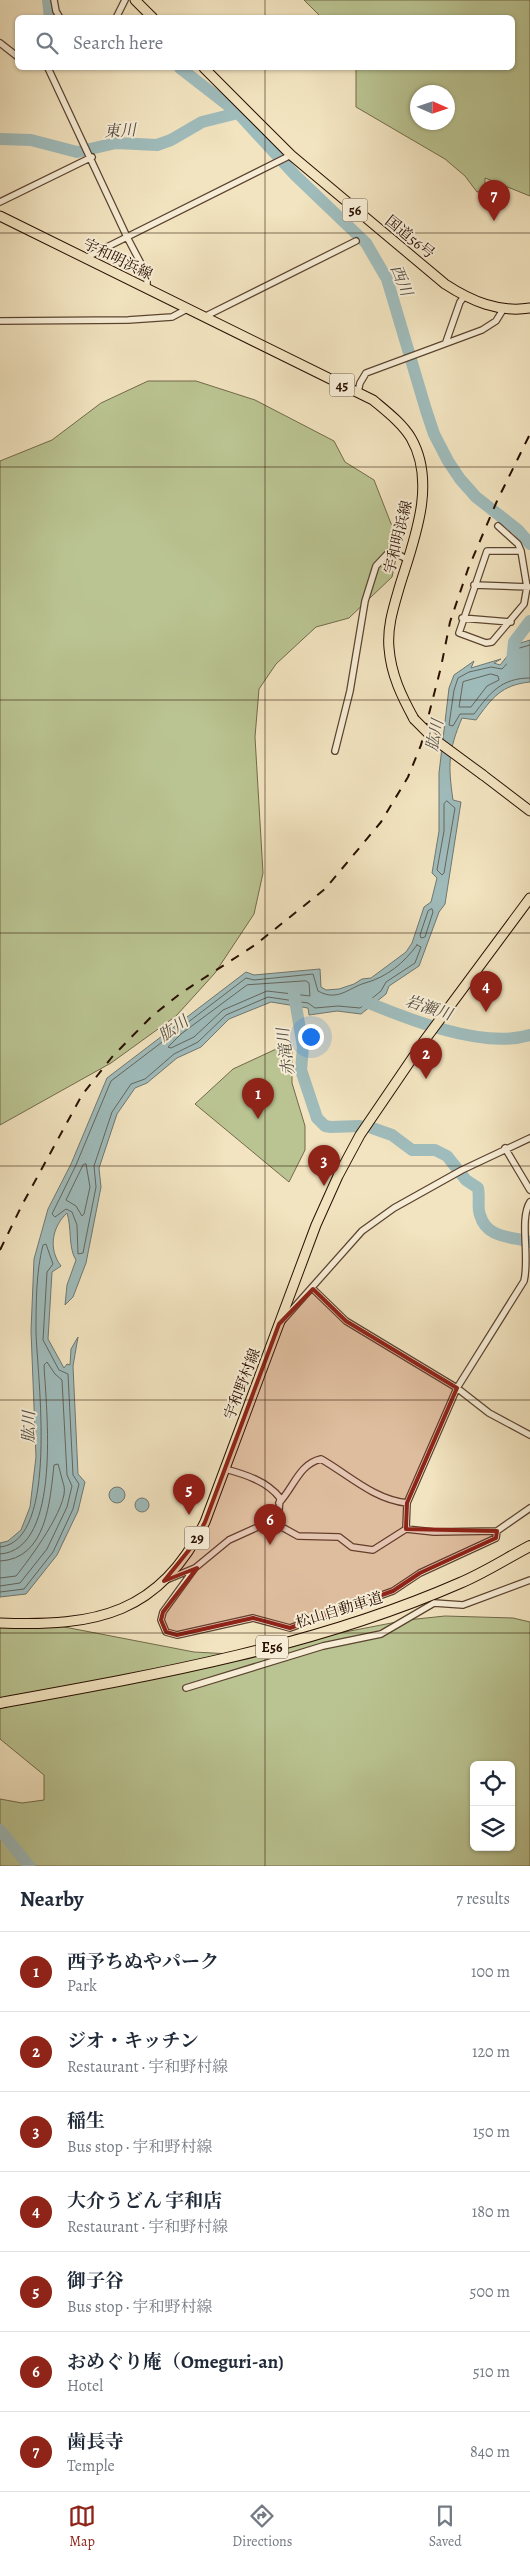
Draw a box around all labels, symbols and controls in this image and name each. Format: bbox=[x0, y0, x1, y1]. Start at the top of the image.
search box bbox=[15, 15, 515, 70]
icon: search bbox=[33, 29, 61, 57]
text: Search here bbox=[73, 30, 163, 56]
north arrow bbox=[410, 85, 455, 130]
water label: 東川 bbox=[103, 119, 139, 143]
pin: 7 bbox=[478, 180, 510, 221]
road number: 56 bbox=[342, 198, 368, 222]
street label: 国道56号 bbox=[381, 211, 439, 263]
street label: 宇和明浜線 bbox=[80, 234, 156, 284]
water label: 西川 bbox=[385, 261, 418, 301]
road number: 45 bbox=[330, 374, 354, 396]
street label: 宇和明浜線 bbox=[379, 498, 417, 576]
water label: 肱川 bbox=[421, 715, 449, 753]
pin: 4 bbox=[470, 971, 502, 1012]
water label: 岩瀬川 bbox=[402, 990, 457, 1026]
water label: 肱川 bbox=[154, 1009, 195, 1047]
your location bbox=[298, 1024, 324, 1050]
water label: 赤滝川 bbox=[272, 1025, 300, 1077]
pin: 2 bbox=[410, 1038, 442, 1079]
pin: 1 bbox=[242, 1078, 274, 1119]
pin: 3 bbox=[308, 1145, 340, 1186]
street label: 宇和野村線 bbox=[219, 1345, 265, 1423]
water label: 肱川 bbox=[18, 1409, 40, 1443]
pin: 5 bbox=[173, 1474, 205, 1515]
pin: 6 bbox=[254, 1504, 286, 1545]
road number: 29 bbox=[184, 1526, 210, 1550]
street label: 松山自動車道 bbox=[293, 1587, 385, 1633]
road number: E56 bbox=[256, 1635, 288, 1658]
map controls bbox=[470, 1761, 515, 1851]
button: locate bbox=[470, 1761, 515, 1806]
button: layers bbox=[470, 1806, 515, 1851]
text: Nearby bbox=[20, 1885, 83, 1913]
text: 7 results bbox=[456, 1888, 510, 1910]
text: 西予ちぬやパーク bbox=[67, 1949, 219, 1975]
text: 1 bbox=[33, 1961, 39, 1983]
text: 100 m bbox=[471, 1961, 510, 1983]
text: Park bbox=[67, 1975, 97, 1997]
text: ジオ・キッチン bbox=[67, 2028, 199, 2054]
text: 2 bbox=[32, 2041, 40, 2063]
text: 120 m bbox=[472, 2041, 510, 2063]
text: Restaurant · 宇和野村線 bbox=[67, 2056, 228, 2078]
text: 稲生 bbox=[67, 2108, 105, 2134]
text: 3 bbox=[33, 2121, 39, 2143]
text: 150 m bbox=[473, 2121, 510, 2143]
text: Bus stop · 宇和野村線 bbox=[67, 2136, 212, 2158]
text: 大介うどん 宇和店 bbox=[67, 2188, 222, 2214]
text: 4 bbox=[32, 2201, 40, 2223]
text: 180 m bbox=[472, 2201, 510, 2223]
text: Restaurant · 宇和野村線 bbox=[67, 2216, 228, 2238]
text: 御子谷 bbox=[67, 2268, 124, 2294]
text: 5 bbox=[33, 2281, 39, 2303]
text: 500 m bbox=[470, 2281, 510, 2303]
text: Bus stop · 宇和野村線 bbox=[67, 2296, 212, 2318]
text: おめぐり庵（Omeguri-an) bbox=[67, 2349, 284, 2375]
text: 6 bbox=[32, 2361, 40, 2383]
text: 510 m bbox=[473, 2361, 510, 2383]
text: Hotel bbox=[67, 2375, 103, 2397]
text: 歯長寺 bbox=[67, 2429, 124, 2455]
text: 7 bbox=[33, 2441, 39, 2463]
text: 840 m bbox=[470, 2441, 510, 2463]
text: Temple bbox=[67, 2455, 115, 2477]
tab: Map bbox=[68, 2502, 96, 2551]
tab: Directions bbox=[232, 2502, 292, 2551]
tab: Saved bbox=[429, 2502, 462, 2551]

